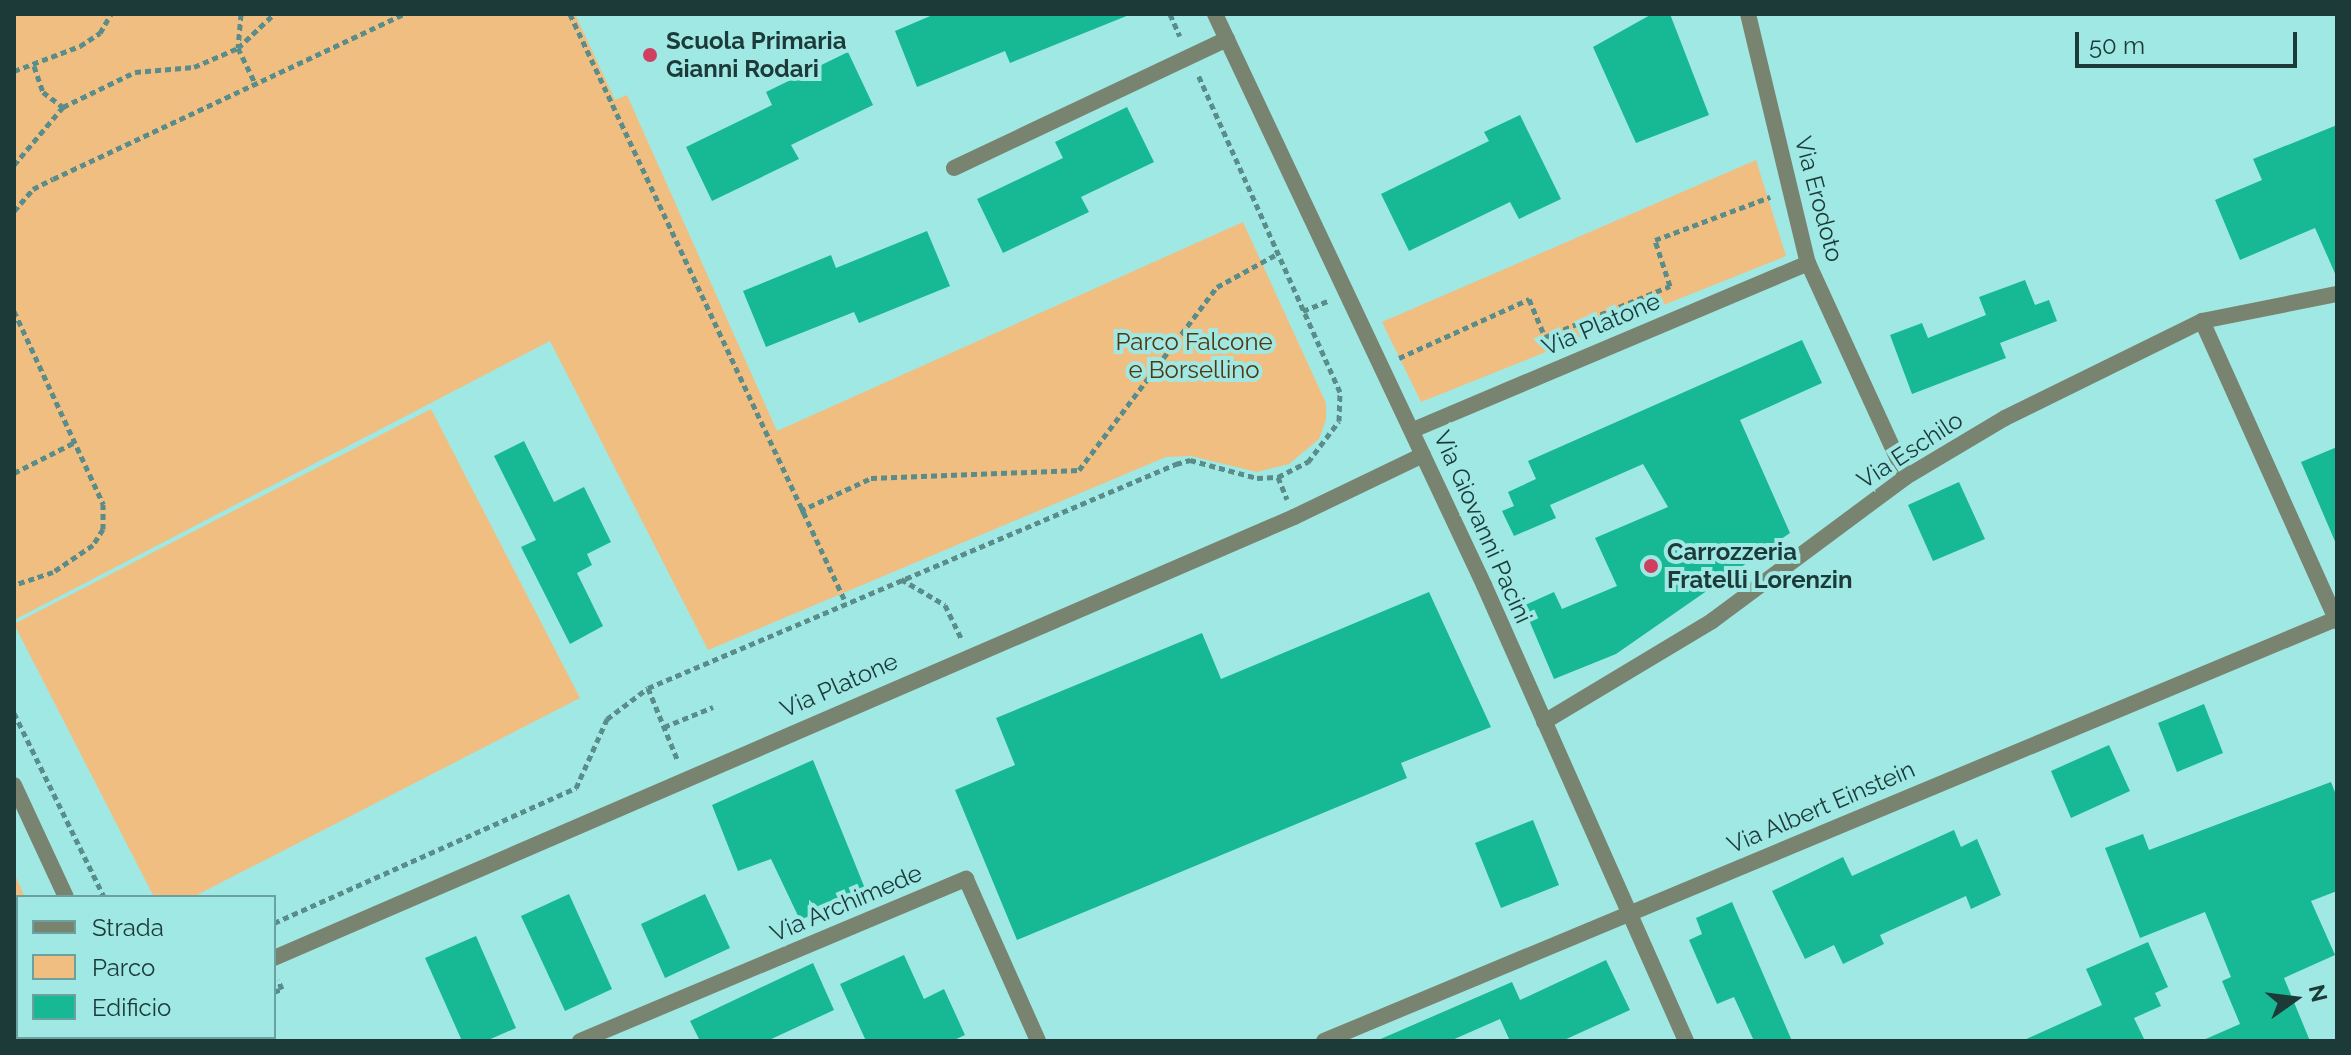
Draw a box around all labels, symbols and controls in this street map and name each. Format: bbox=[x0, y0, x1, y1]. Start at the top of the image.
scale bar bbox=[2079, 16, 2301, 66]
place label: Scuola Primaria Gianni Rodari bbox=[666, 27, 846, 83]
text: 50 m bbox=[2089, 31, 2145, 60]
marker: Scuola Primaria Gianni Rodari bbox=[641, 46, 659, 64]
street label: Via Erodoto bbox=[1788, 133, 1850, 265]
street label: Via Platone bbox=[1538, 286, 1664, 362]
park label: Parco Falcone e Borsellino bbox=[1116, 328, 1272, 384]
street label: Via Eschilo bbox=[1852, 405, 1968, 495]
street label: Via Giovanni Pacini bbox=[1428, 426, 1538, 628]
place label: Carrozzeria Fratelli Lorenzin bbox=[1667, 538, 1852, 594]
marker: Carrozzeria Fratelli Lorenzin bbox=[1642, 557, 1660, 575]
street label: Via Platone bbox=[776, 646, 902, 724]
street label: Via Albert Einstein bbox=[1723, 754, 1919, 860]
street label: Via Archimede bbox=[766, 858, 926, 948]
legend bbox=[16, 895, 276, 1039]
text: Strada bbox=[92, 913, 164, 942]
text: Parco bbox=[92, 953, 155, 982]
north arrow bbox=[2255, 959, 2335, 1039]
text: N bbox=[2304, 982, 2333, 1004]
text: Edificio bbox=[92, 993, 171, 1022]

